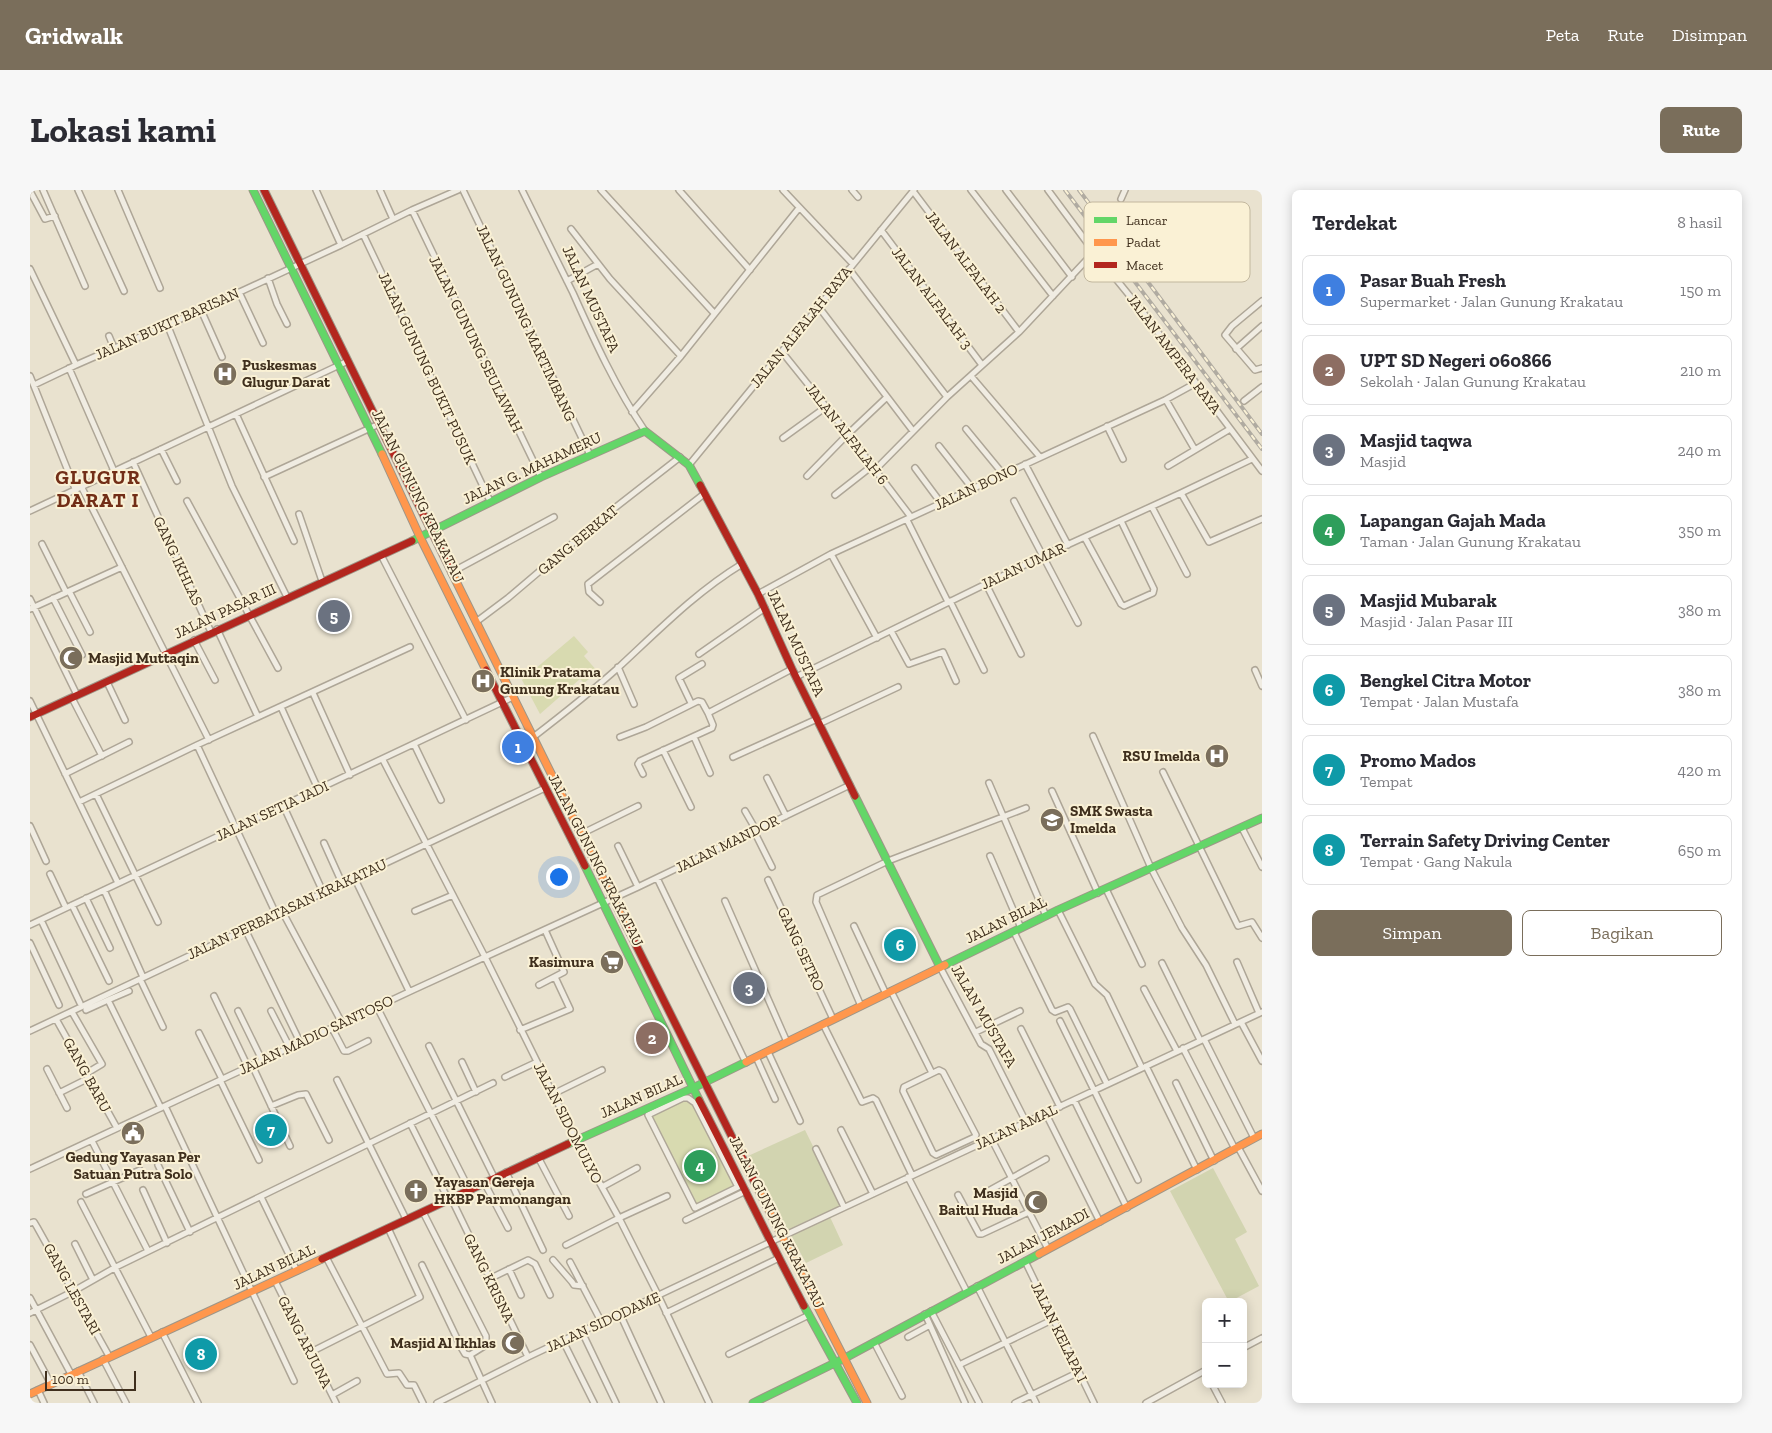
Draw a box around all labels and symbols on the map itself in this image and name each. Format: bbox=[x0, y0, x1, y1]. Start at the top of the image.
legend bbox=[1084, 202, 1250, 282]
street label: JALAN ALFALAH 2 bbox=[922, 207, 1011, 317]
text: Lancar bbox=[1126, 212, 1168, 229]
street label: JALAN GUNUNG MARTIMBANG bbox=[472, 222, 580, 424]
text: Padat bbox=[1126, 234, 1161, 251]
street label: JALAN MUSTAFA bbox=[558, 243, 624, 356]
street label: JALAN ALFALAH 3 bbox=[888, 243, 976, 353]
street label: JALAN GUNUNG SEULAWAH bbox=[425, 253, 527, 435]
text: Macet bbox=[1126, 257, 1164, 274]
street label: JALAN ALFALAH RAYA bbox=[746, 262, 856, 392]
street label: JALAN GUNUNG BUKIT PUSUK bbox=[374, 269, 480, 468]
street label: JALAN BUKIT BARISAN bbox=[92, 284, 242, 364]
street label: JALAN AMPERA RAYA bbox=[1123, 290, 1225, 418]
place label: Puskesmas Glugur Darat bbox=[242, 356, 331, 391]
hospital icon: Puskesmas Glugur Darat bbox=[212, 361, 238, 387]
street label: JALAN ALFALAH 6 bbox=[802, 380, 892, 488]
street label: JALAN GUNUNG KRAKATAU bbox=[368, 406, 468, 586]
street label: JALAN G. MAHAMERU bbox=[460, 428, 604, 508]
street label: JALAN BONO bbox=[931, 460, 1021, 514]
district label: GLUGUR DARAT I bbox=[55, 465, 141, 512]
street label: GANG BERKAT bbox=[534, 501, 622, 579]
street label: GANG IKHLAS bbox=[149, 514, 207, 608]
street label: JALAN UMAR bbox=[978, 538, 1069, 593]
street label: JALAN PASAR III bbox=[171, 579, 279, 643]
street label: JALAN MUSTAFA bbox=[763, 587, 829, 700]
pin: 5 bbox=[318, 597, 350, 635]
mosque icon: Masjid Muttaqin bbox=[58, 645, 84, 671]
place label: Masjid Muttaqin bbox=[88, 649, 199, 667]
place label: Klinik Pratama Gunung Krakatau bbox=[500, 663, 620, 698]
hospital icon: Klinik Pratama Gunung Krakatau bbox=[470, 668, 496, 694]
pin: 1 bbox=[502, 728, 534, 766]
hospital icon: RSU Imelda bbox=[1204, 743, 1230, 769]
place label: RSU Imelda bbox=[1122, 747, 1200, 765]
street label: JALAN GUNUNG KRAKATAU bbox=[545, 771, 648, 950]
street label: JALAN SETIA JADI bbox=[212, 777, 332, 845]
place label: SMK Swasta Imelda bbox=[1070, 802, 1153, 837]
school or university icon: SMK Swasta Imelda bbox=[1039, 807, 1065, 833]
street label: JALAN MANDOR bbox=[672, 811, 782, 877]
street label: JALAN PERBATASAN KRAKATAU bbox=[184, 855, 390, 963]
your location bbox=[546, 864, 572, 890]
street label: JALAN BILAL bbox=[962, 893, 1050, 947]
street label: GANG SETRO bbox=[774, 904, 828, 994]
pin: 6 bbox=[884, 926, 916, 964]
supermarket icon: Kasimura bbox=[599, 949, 625, 975]
place label: Kasimura bbox=[529, 953, 594, 971]
street label: JALAN MUSTAFA bbox=[947, 961, 1021, 1071]
pin: 3 bbox=[733, 969, 765, 1007]
street label: JALAN MADIO SANTOSO bbox=[236, 991, 396, 1079]
pin: 2 bbox=[636, 1019, 668, 1057]
street label: GANG BARU bbox=[59, 1034, 115, 1116]
street label: JALAN SIDOMULYO bbox=[530, 1059, 606, 1187]
street label: JALAN BILAL bbox=[597, 1070, 685, 1122]
street label: JALAN AMAL bbox=[972, 1100, 1060, 1154]
pin: 7 bbox=[255, 1111, 287, 1149]
public building icon: Gedung Yayasan Per Satuan Putra Solo bbox=[120, 1120, 146, 1146]
street label: JALAN GUNUNG KRAKATAU bbox=[726, 1133, 829, 1312]
pin: 4 bbox=[684, 1147, 716, 1185]
place label: Gedung Yayasan Per Satuan Putra Solo bbox=[66, 1148, 201, 1183]
place label: Yayasan Gereja HKBP Parmonangan bbox=[434, 1173, 571, 1208]
church icon: Yayasan Gereja HKBP Parmonangan bbox=[403, 1178, 429, 1204]
place label: Masjid Baitul Huda bbox=[939, 1184, 1018, 1219]
mosque icon: Masjid Baitul Huda bbox=[1023, 1189, 1049, 1215]
street label: JALAN JEMADI bbox=[994, 1204, 1092, 1268]
street label: GANG KRISNA bbox=[460, 1231, 518, 1326]
street label: GANG LESTARI bbox=[39, 1240, 105, 1338]
street label: JALAN BILAL bbox=[230, 1240, 318, 1294]
street label: JALAN KELAPA I bbox=[1027, 1279, 1091, 1386]
street label: JALAN SIDODAME bbox=[543, 1287, 663, 1356]
street label: GANG ARJUNA bbox=[274, 1293, 336, 1391]
mosque icon: Masjid Al Ikhlas bbox=[500, 1330, 526, 1356]
place label: Masjid Al Ikhlas bbox=[390, 1334, 496, 1352]
pin: 8 bbox=[185, 1335, 217, 1373]
scale bar bbox=[45, 1368, 136, 1391]

